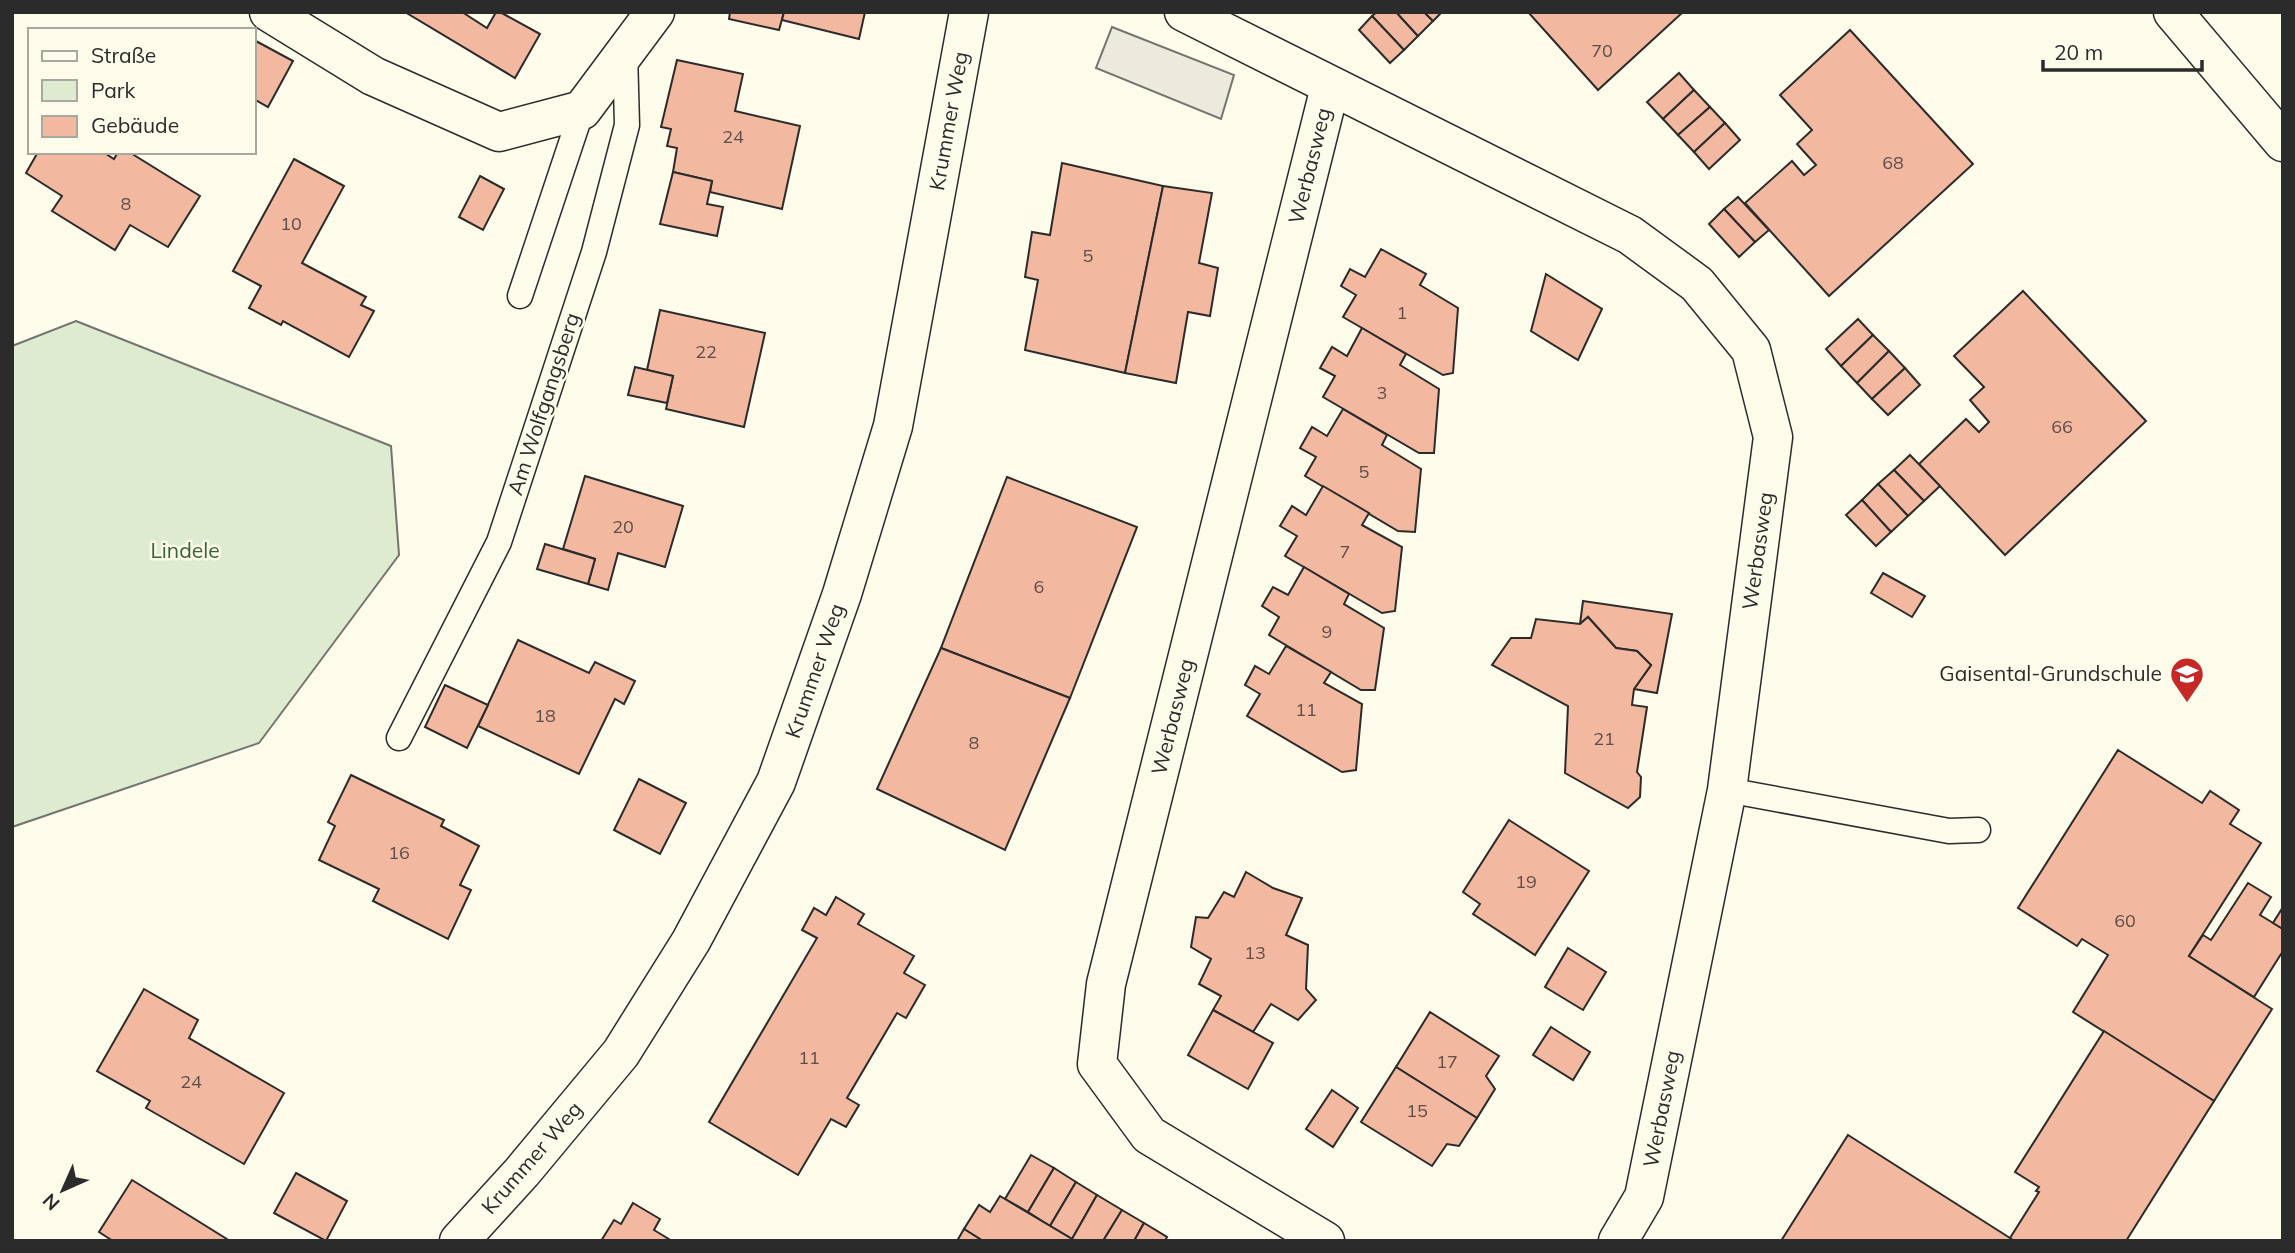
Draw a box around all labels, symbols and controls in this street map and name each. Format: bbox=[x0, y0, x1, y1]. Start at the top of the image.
legend bbox=[28, 28, 256, 154]
scale bar bbox=[2043, 28, 2202, 72]
house number: 70 bbox=[1591, 39, 1613, 62]
text: 20 m bbox=[2054, 39, 2103, 65]
text: Straße bbox=[91, 42, 156, 68]
street label: Krummer Weg bbox=[923, 49, 973, 192]
text: Park bbox=[91, 77, 135, 103]
street label: Werbasweg bbox=[1282, 105, 1336, 227]
text: Gebäude bbox=[91, 112, 179, 138]
house number: 24 bbox=[722, 125, 744, 148]
house number: 68 bbox=[1882, 151, 1904, 174]
house number: 8 bbox=[121, 192, 131, 215]
house number: 10 bbox=[280, 212, 302, 235]
house number: 5 bbox=[1083, 244, 1094, 267]
house number: 1 bbox=[1397, 301, 1407, 324]
street label: Am Wolfgangsberg bbox=[501, 309, 585, 498]
house number: 22 bbox=[695, 340, 717, 363]
house number: 3 bbox=[1377, 381, 1387, 404]
house number: 66 bbox=[2051, 415, 2073, 438]
house number: 5 bbox=[1359, 460, 1370, 483]
street label: Werbasweg bbox=[1736, 490, 1778, 611]
house number: 20 bbox=[612, 515, 634, 538]
park label: Lindele bbox=[150, 537, 220, 563]
house number: 7 bbox=[1340, 540, 1350, 563]
house number: 6 bbox=[1034, 575, 1044, 598]
street label: Krummer Weg bbox=[779, 600, 849, 741]
house number: 9 bbox=[1322, 620, 1332, 643]
school or university icon: Gaisental-Grundschule bbox=[2168, 655, 2206, 704]
street label: Werbasweg bbox=[1145, 656, 1199, 778]
place label: Gaisental-Grundschule bbox=[1939, 660, 2162, 686]
house number: 11 bbox=[1295, 698, 1317, 721]
house number: 18 bbox=[534, 704, 556, 727]
house number: 21 bbox=[1593, 727, 1615, 750]
house number: 8 bbox=[969, 731, 979, 754]
house number: 16 bbox=[388, 841, 410, 864]
house number: 19 bbox=[1515, 870, 1537, 893]
house number: 60 bbox=[2114, 909, 2136, 932]
house number: 13 bbox=[1244, 941, 1266, 964]
house number: 11 bbox=[798, 1046, 820, 1069]
street label: Werbasweg bbox=[1637, 1048, 1685, 1170]
house number: 17 bbox=[1436, 1050, 1458, 1073]
house number: 24 bbox=[180, 1070, 202, 1093]
street label: Krummer Weg bbox=[475, 1096, 587, 1219]
house number: 15 bbox=[1406, 1099, 1428, 1122]
north arrow bbox=[28, 1155, 98, 1225]
text: N bbox=[37, 1188, 65, 1216]

